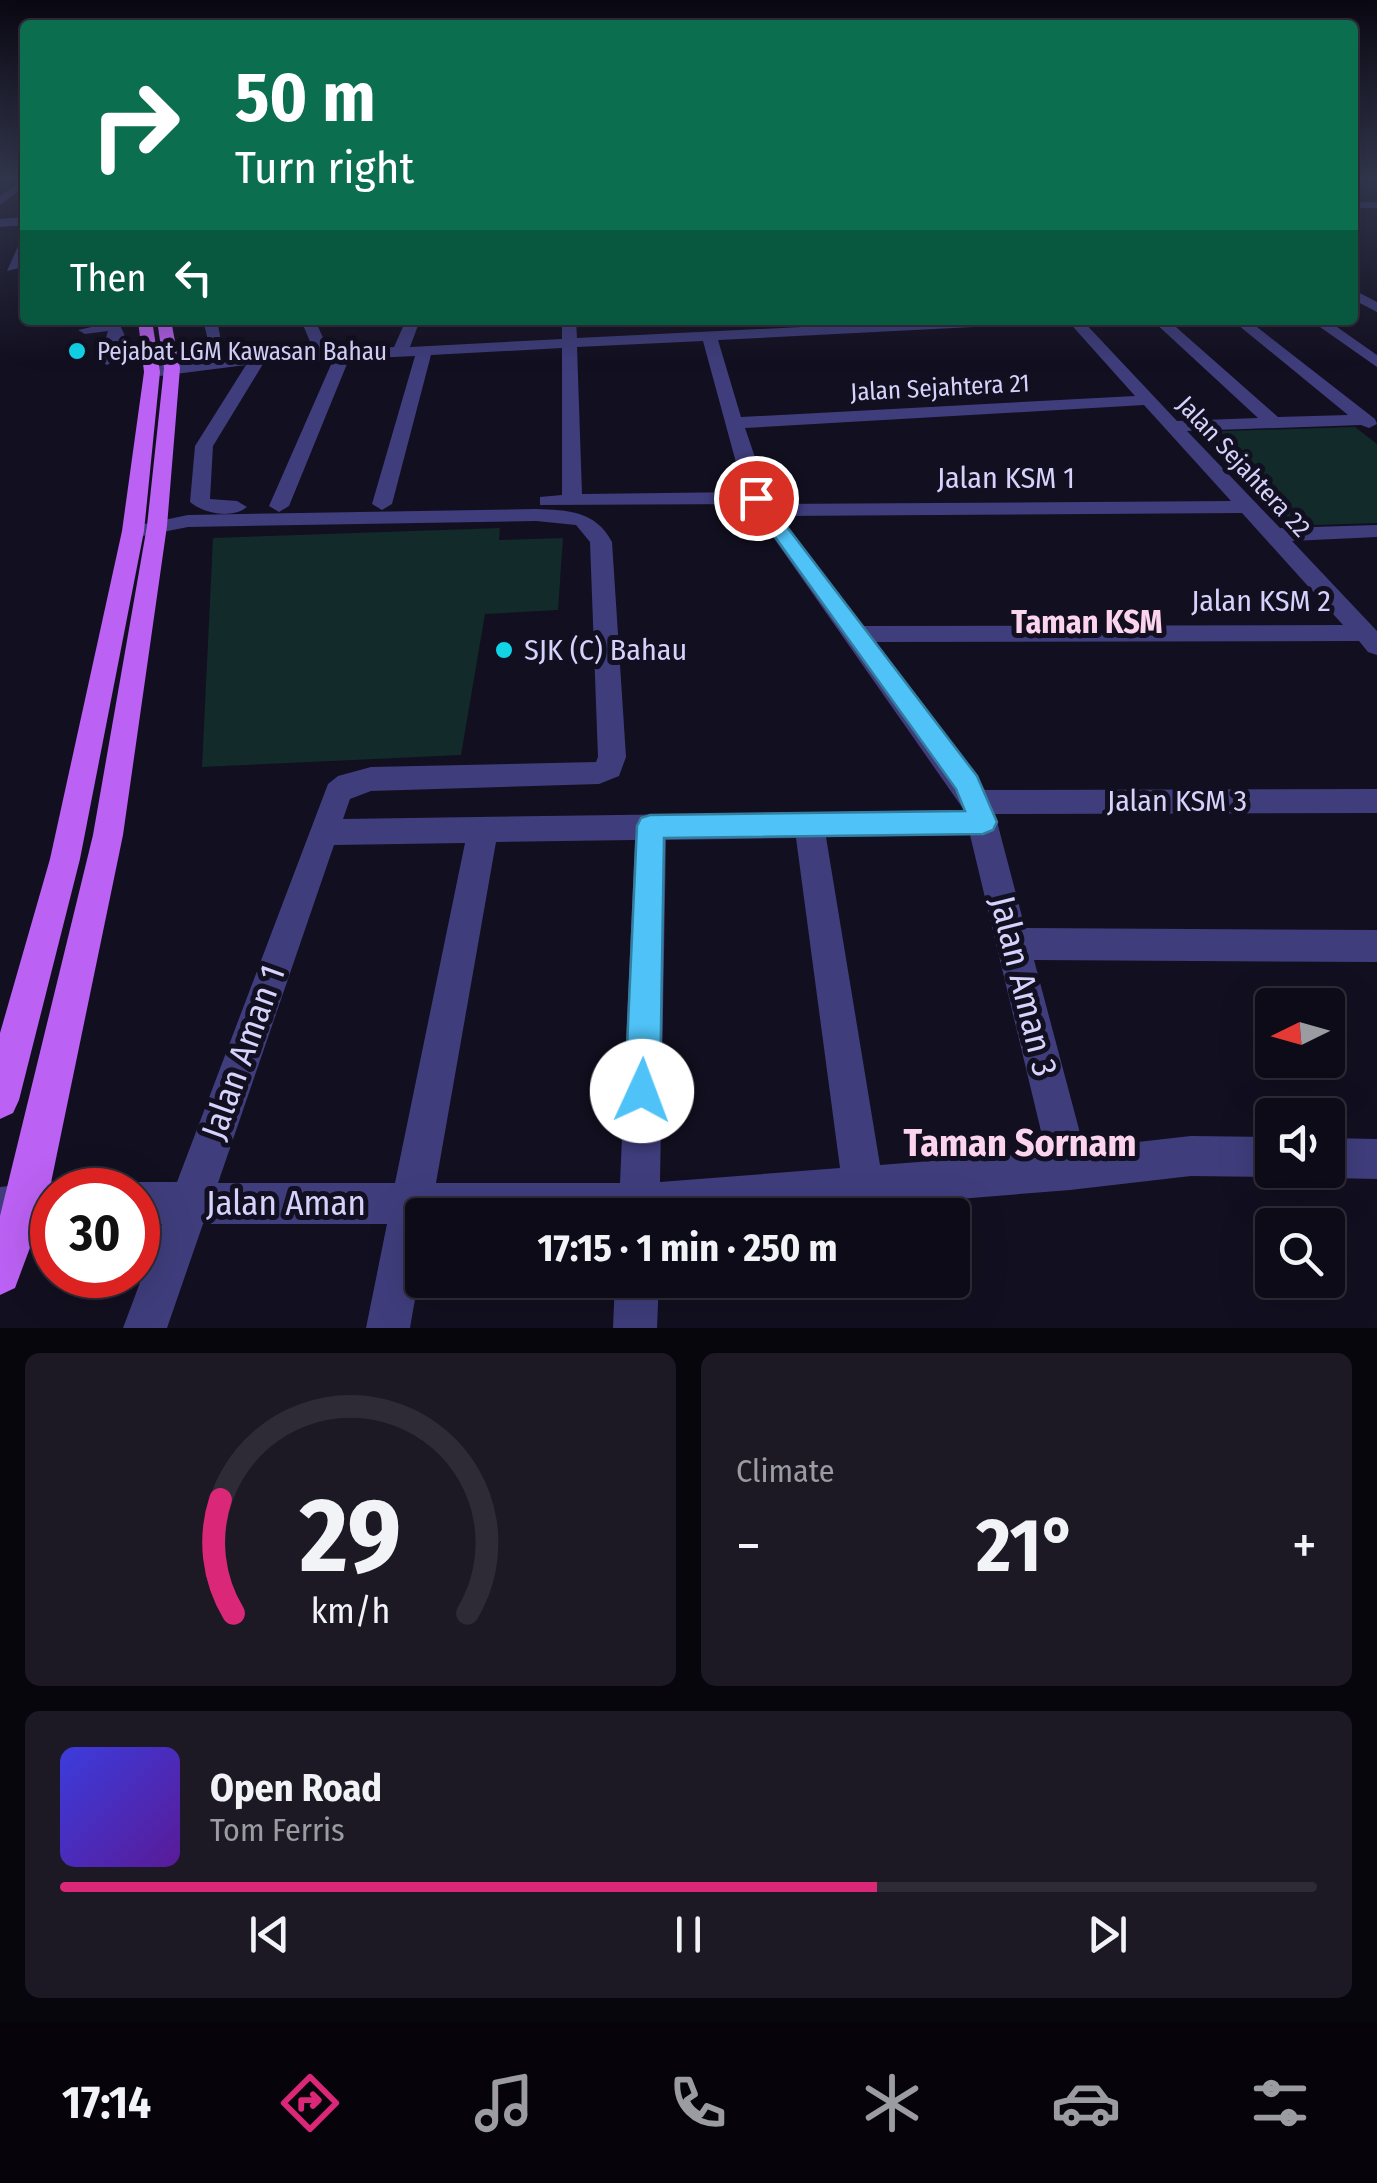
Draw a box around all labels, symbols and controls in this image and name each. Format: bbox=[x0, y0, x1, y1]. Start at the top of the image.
text: 50 m bbox=[235, 56, 376, 140]
icon: right bbox=[70, 60, 200, 190]
text: Turn right bbox=[235, 141, 414, 195]
icon: left bbox=[166, 250, 221, 305]
text: Then bbox=[70, 255, 146, 301]
place label: Pejabat LGM Kawasan Bahau bbox=[97, 337, 387, 367]
marker: Pejabat LGM Kawasan Bahau bbox=[66, 340, 88, 362]
street label: Jalan Sejahtera 21 bbox=[850, 368, 1030, 408]
street label: Jalan Sejahtera 22 bbox=[1170, 390, 1316, 543]
pin bbox=[714, 456, 799, 541]
street label: Jalan KSM 1 bbox=[937, 460, 1075, 496]
icon: arrive bbox=[729, 471, 784, 526]
street label: Jalan KSM 2 bbox=[1191, 583, 1331, 619]
district label: Taman KSM bbox=[1011, 603, 1163, 641]
place label: SJK (C) Bahau bbox=[524, 632, 687, 668]
marker: SJK (C) Bahau bbox=[493, 639, 515, 661]
street label: Jalan KSM 3 bbox=[1107, 783, 1247, 819]
street label: Jalan Aman 3 bbox=[981, 892, 1067, 1080]
street label: Jalan Aman 1 bbox=[192, 959, 294, 1145]
north arrow bbox=[1255, 988, 1345, 1078]
map controls bbox=[1255, 988, 1345, 1298]
position arrow bbox=[590, 1039, 694, 1143]
button: sound bbox=[1255, 1098, 1345, 1188]
district label: Taman Sornam bbox=[903, 1120, 1137, 1166]
speed limit sign: 30 bbox=[30, 1168, 160, 1298]
street label: Jalan Aman bbox=[206, 1182, 366, 1224]
button: search bbox=[1255, 1208, 1345, 1298]
text: 17:15 · 1 min · 250 m bbox=[537, 1225, 838, 1271]
text: Climate bbox=[736, 1452, 835, 1490]
text: 29 bbox=[299, 1474, 401, 1599]
text: 21° bbox=[976, 1501, 1077, 1591]
text: − bbox=[736, 1513, 761, 1579]
text: + bbox=[1292, 1513, 1317, 1579]
text: km/h bbox=[311, 1590, 390, 1632]
text: Open Road bbox=[210, 1765, 382, 1811]
text: Tom Ferris bbox=[210, 1811, 345, 1849]
icon: previous bbox=[242, 1907, 297, 1962]
icon: pause bbox=[661, 1907, 716, 1962]
icon: next bbox=[1080, 1907, 1135, 1962]
icon: directions bbox=[275, 2068, 345, 2138]
icon: music bbox=[469, 2068, 539, 2138]
icon: phone bbox=[663, 2068, 733, 2138]
icon: climate bbox=[857, 2068, 927, 2138]
icon: car bbox=[1051, 2068, 1121, 2138]
icon: filters bbox=[1245, 2068, 1315, 2138]
text: 17:14 bbox=[62, 2076, 151, 2130]

